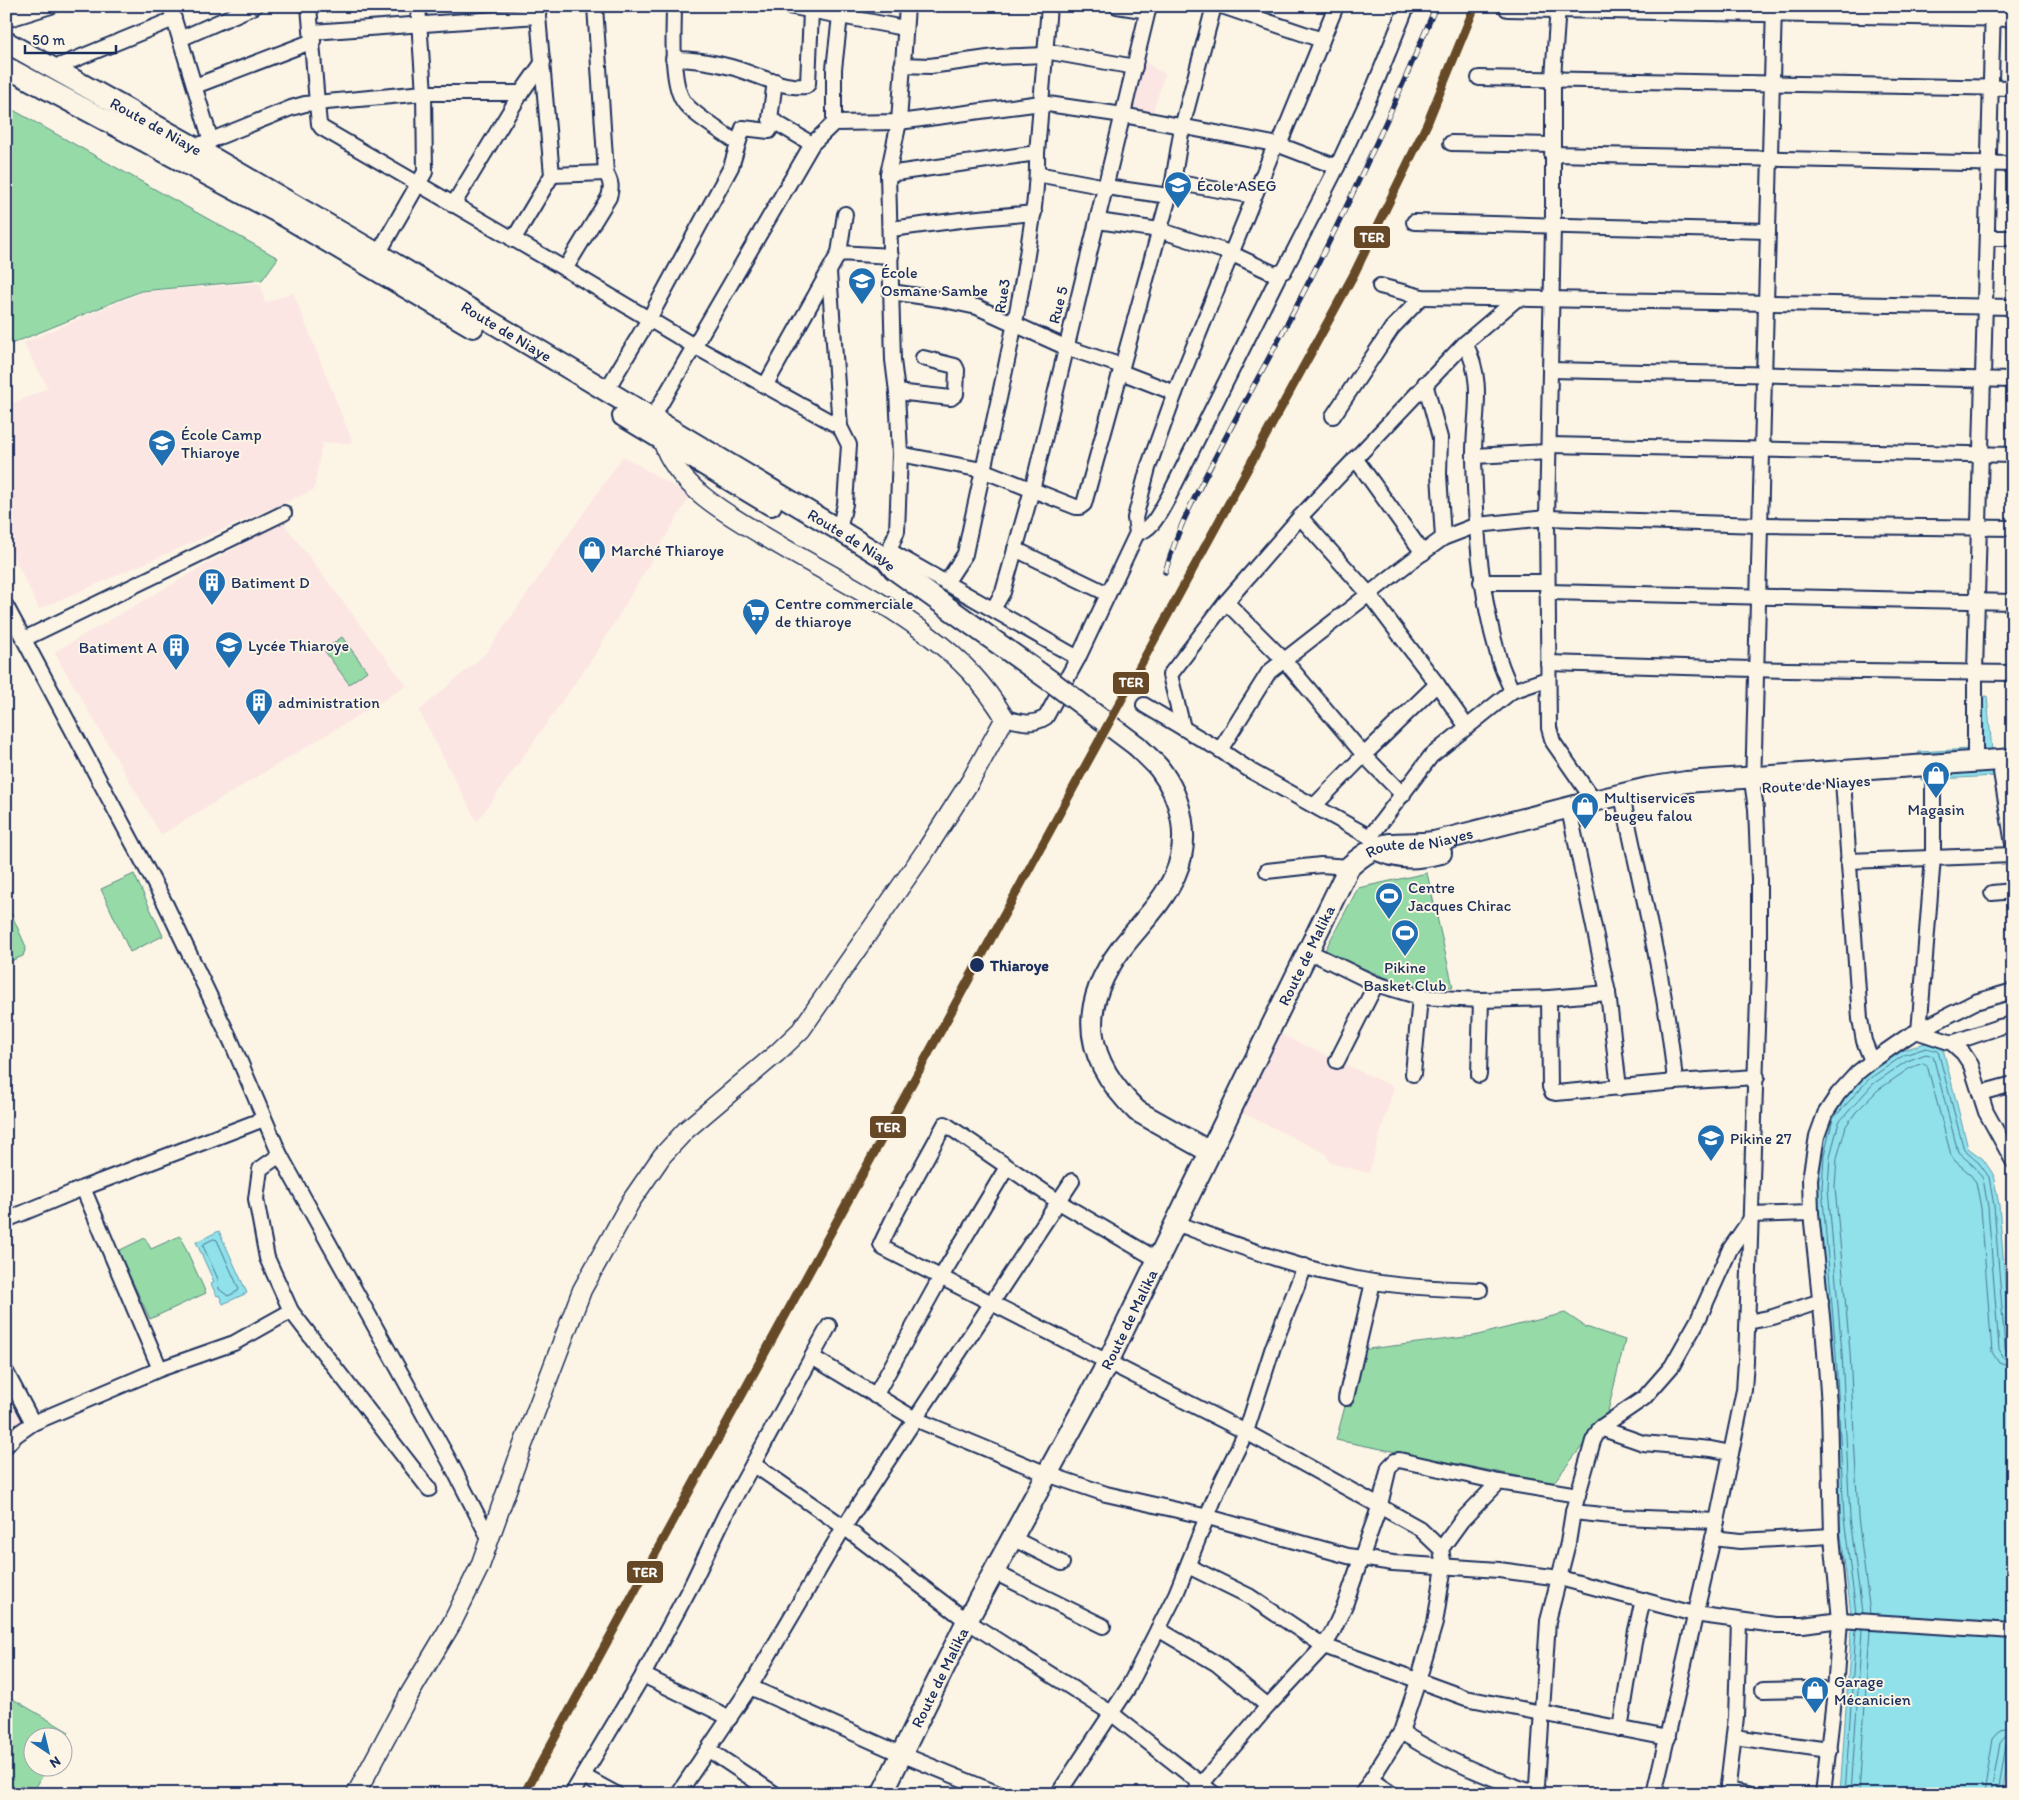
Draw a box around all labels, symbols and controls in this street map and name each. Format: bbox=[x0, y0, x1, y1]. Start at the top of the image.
scale bar bbox=[25, 22, 116, 54]
text: 50 m bbox=[32, 31, 65, 49]
street label: Route de Niaye bbox=[107, 93, 205, 159]
school or university icon: École ASEG bbox=[1163, 170, 1193, 209]
place label: École ASEG bbox=[1197, 176, 1277, 195]
line badge: TER bbox=[1353, 225, 1391, 249]
text: TER bbox=[1359, 229, 1384, 246]
place label: École Osmane Sambe bbox=[881, 263, 988, 300]
school or university icon: École Osmane Sambe bbox=[847, 266, 877, 305]
street label: Rue3 bbox=[990, 277, 1014, 315]
street label: Rue 5 bbox=[1044, 284, 1072, 326]
street label: Route de Niaye bbox=[458, 297, 555, 365]
place label: École Camp Thiaroye bbox=[181, 425, 262, 462]
school or university icon: École Camp Thiaroye bbox=[147, 428, 177, 467]
street label: Route de Niaye bbox=[804, 504, 901, 575]
shop icon: Marché Thiaroye bbox=[577, 535, 607, 574]
place label: Marché Thiaroye bbox=[611, 541, 724, 560]
building icon: Batiment D bbox=[197, 567, 227, 606]
place label: Batiment D bbox=[231, 573, 310, 592]
place label: Centre commerciale de thiaroye bbox=[775, 594, 913, 631]
supermarket icon: Centre commerciale de thiaroye bbox=[741, 597, 771, 636]
school or university icon: Lycée Thiaroye bbox=[214, 630, 244, 669]
building icon: Batiment A bbox=[161, 632, 191, 671]
place label: Lycée Thiaroye bbox=[248, 636, 349, 655]
place label: Batiment A bbox=[79, 638, 157, 657]
line badge: TER bbox=[1112, 671, 1150, 695]
text: TER bbox=[1118, 674, 1143, 691]
building icon: administration bbox=[244, 687, 274, 726]
place label: administration bbox=[278, 693, 380, 712]
shop icon: Magasin bbox=[1921, 760, 1951, 799]
street label: Route de Niayes bbox=[1761, 771, 1871, 797]
place label: Multiservices beugeu falou bbox=[1604, 788, 1695, 825]
shop icon: Multiservices beugeu falou bbox=[1570, 791, 1600, 830]
place label: Magasin bbox=[1907, 800, 1965, 819]
street label: Route de Niayes bbox=[1362, 823, 1475, 862]
place label: Centre Jacques Chirac bbox=[1408, 878, 1511, 915]
sports icon: Centre Jacques Chirac bbox=[1374, 881, 1404, 920]
street label: Route de Malika bbox=[1274, 901, 1339, 1009]
sports icon: Pikine Basket Club bbox=[1390, 918, 1420, 957]
marker: Thiaroye bbox=[968, 956, 986, 974]
place label: Thiaroye bbox=[989, 956, 1049, 976]
place label: Pikine Basket Club bbox=[1363, 958, 1447, 995]
line badge: TER bbox=[869, 1115, 907, 1139]
text: TER bbox=[875, 1119, 900, 1136]
school or university icon: Pikine 27 bbox=[1696, 1123, 1726, 1162]
place label: Pikine 27 bbox=[1730, 1129, 1792, 1148]
street label: Route de Malika bbox=[1096, 1265, 1161, 1373]
line badge: TER bbox=[626, 1560, 664, 1584]
text: TER bbox=[632, 1564, 657, 1581]
street label: Route de Malika bbox=[907, 1623, 972, 1731]
place label: Garage Mécanicien bbox=[1834, 1672, 1911, 1709]
shop icon: Garage Mécanicien bbox=[1800, 1675, 1830, 1714]
north arrow bbox=[22, 1728, 72, 1778]
text: N bbox=[46, 1753, 64, 1772]

